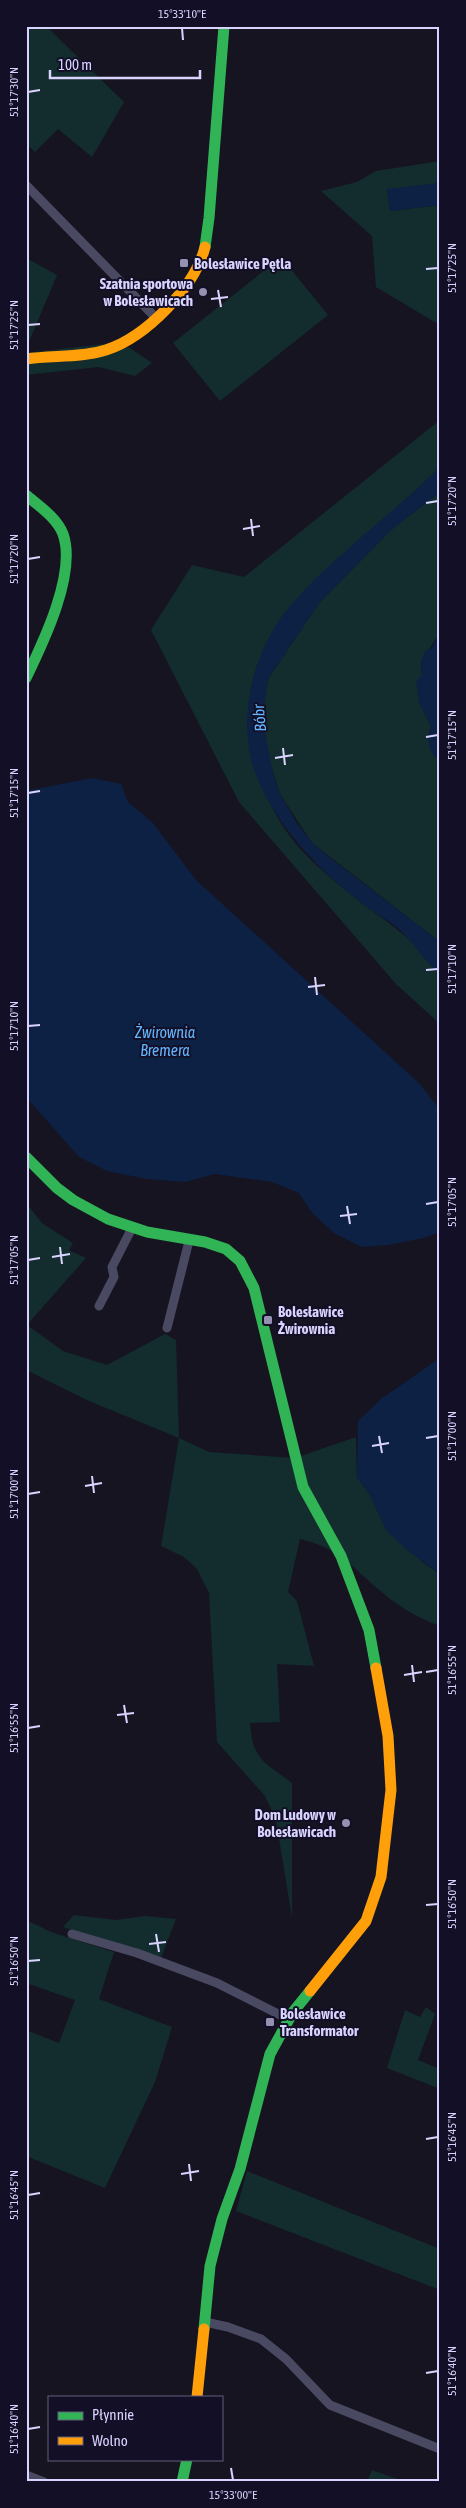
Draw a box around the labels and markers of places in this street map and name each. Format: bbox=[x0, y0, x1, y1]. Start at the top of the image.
place label: Bolesławice Pętla bbox=[194, 255, 291, 272]
marker: Bolesławice Pętla bbox=[178, 257, 190, 269]
place label: Szatnia sportowa w Bolesławicach bbox=[100, 275, 193, 309]
marker: Szatnia sportowa w Bolesławicach bbox=[197, 286, 209, 298]
place label: Bolesławice Żwirownia bbox=[278, 1303, 344, 1337]
marker: Bolesławice Żwirownia bbox=[262, 1314, 274, 1326]
place label: Dom Ludowy w Bolesławicach bbox=[254, 1806, 336, 1840]
marker: Dom Ludowy w Bolesławicach bbox=[340, 1817, 352, 1829]
place label: Bolesławice Transformator bbox=[280, 2005, 359, 2039]
marker: Bolesławice Transformator bbox=[264, 2016, 276, 2028]

